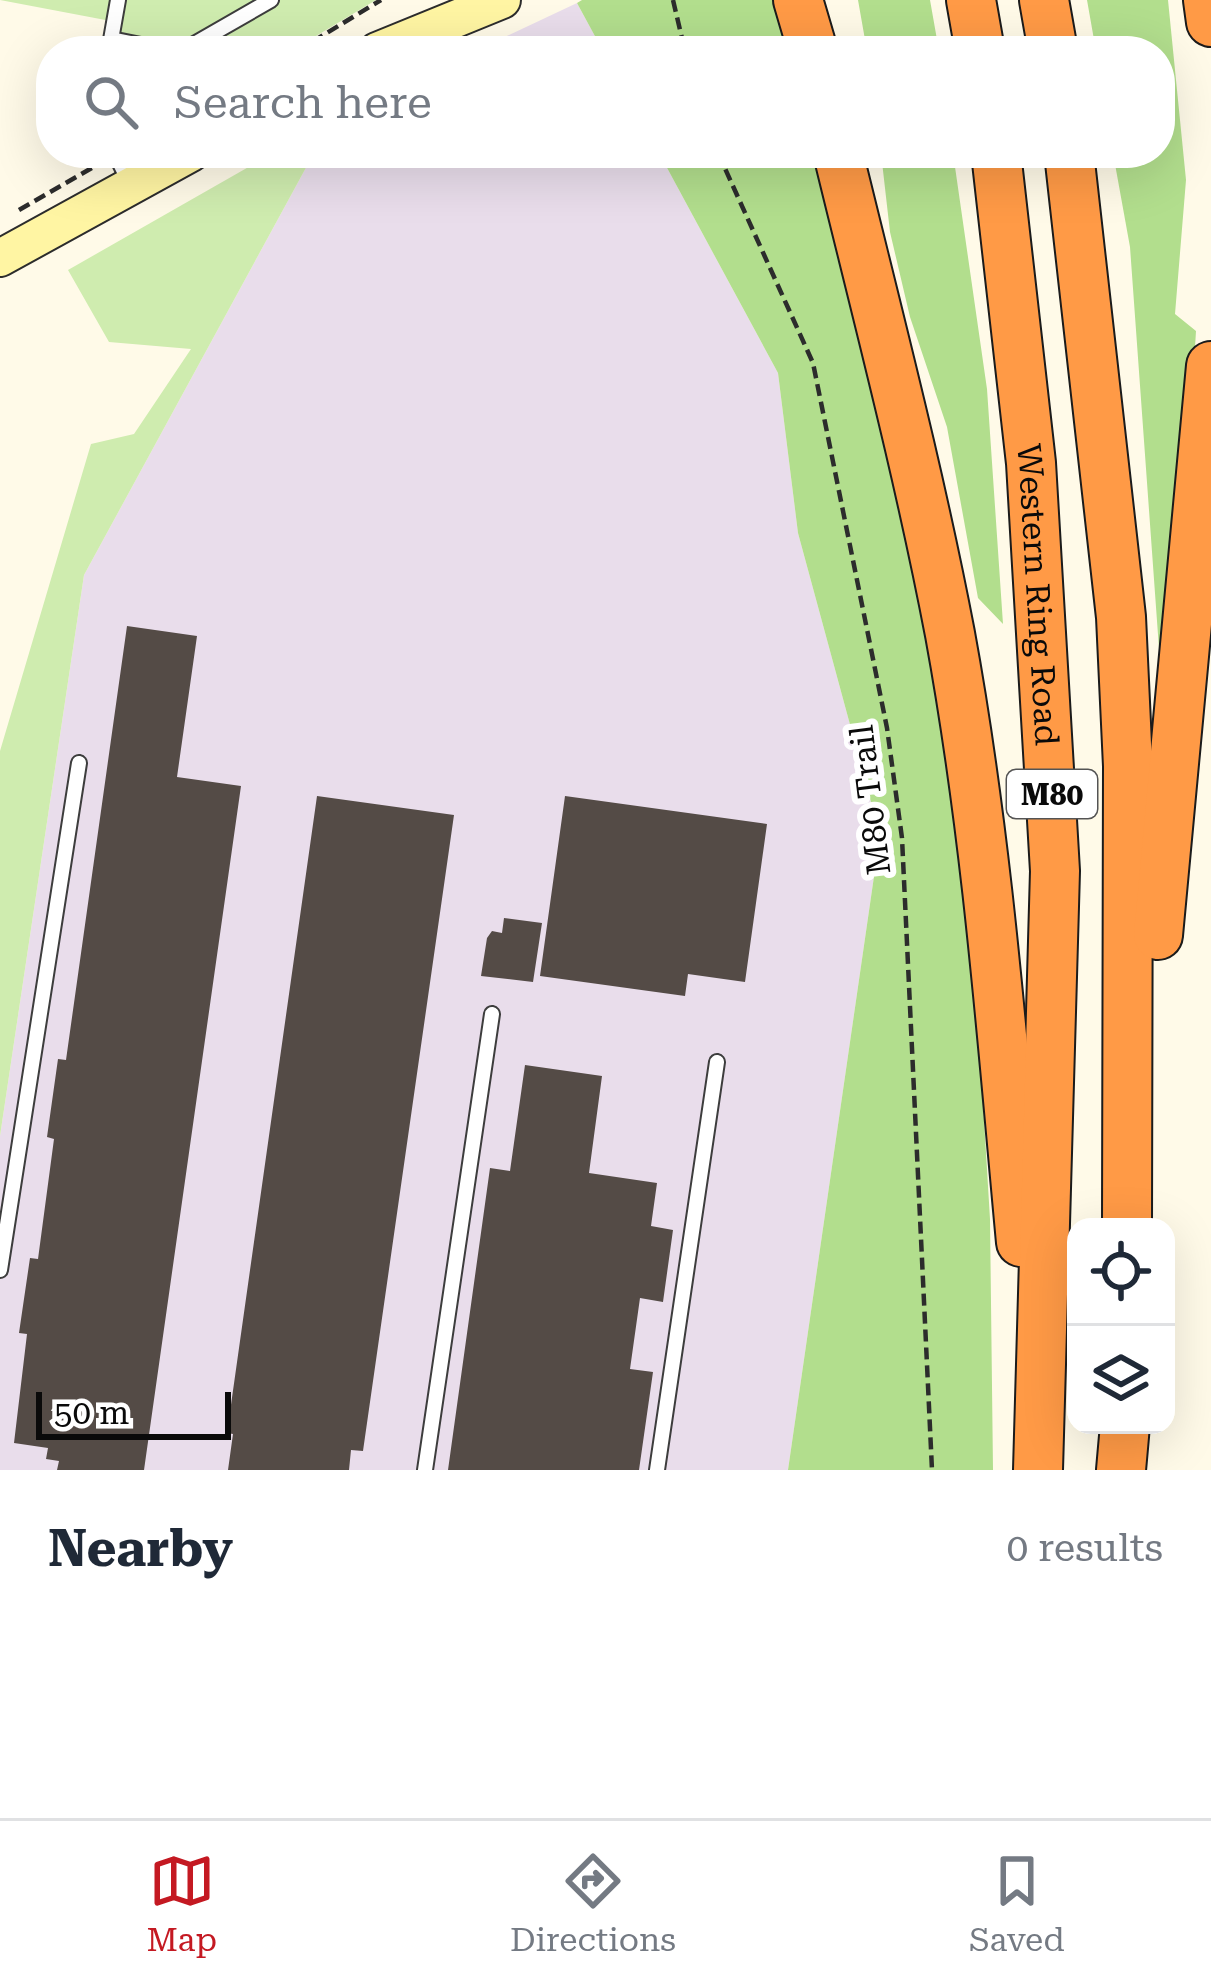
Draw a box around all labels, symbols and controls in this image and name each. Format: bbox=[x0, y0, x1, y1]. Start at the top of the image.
search box bbox=[36, 36, 1175, 168]
icon: search bbox=[78, 69, 144, 135]
text: Search here bbox=[174, 76, 432, 129]
street label: Western Ring Road bbox=[1009, 442, 1067, 747]
street label: M80 Trail bbox=[841, 723, 899, 877]
road number: M80 bbox=[1007, 770, 1097, 818]
map controls bbox=[1067, 1218, 1175, 1434]
button: locate bbox=[1067, 1218, 1175, 1326]
button: layers bbox=[1067, 1326, 1175, 1434]
scale bar bbox=[36, 1386, 231, 1439]
text: 50 m bbox=[54, 1393, 129, 1432]
text: Nearby bbox=[48, 1519, 233, 1578]
text: 0 results bbox=[1006, 1525, 1163, 1571]
tab: Map bbox=[146, 1848, 217, 1959]
tab: Directions bbox=[510, 1848, 676, 1959]
tab: Saved bbox=[969, 1848, 1065, 1959]

